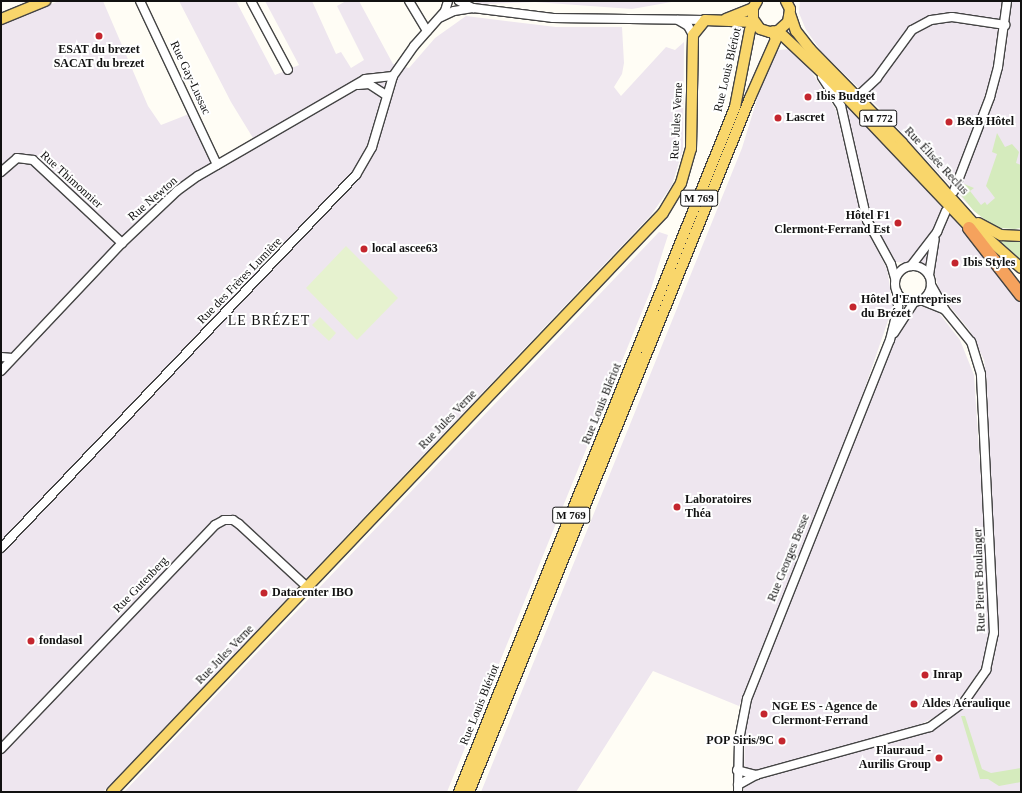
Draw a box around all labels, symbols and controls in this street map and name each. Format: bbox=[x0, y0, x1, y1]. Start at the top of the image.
street label: Rue Louis Blériot bbox=[711, 26, 745, 114]
marker: ESAT du brezet SACAT du brezet bbox=[94, 31, 104, 41]
street label: Rue Gay-Lussac bbox=[167, 39, 213, 117]
place label: ESAT du brezet SACAT du brezet bbox=[54, 43, 144, 71]
street label: Rue Jules Verne bbox=[668, 82, 686, 160]
place label: Ibis Budget bbox=[816, 90, 875, 104]
marker: Ibis Budget bbox=[803, 92, 813, 102]
road number: M 772 bbox=[859, 109, 897, 127]
place label: Lascret bbox=[786, 111, 824, 125]
marker: Lascret bbox=[773, 113, 783, 123]
place label: B&B Hôtel bbox=[957, 115, 1014, 129]
marker: B&B Hôtel bbox=[944, 117, 954, 127]
street label: Rue Élisée Reclus bbox=[901, 124, 971, 198]
street label: Rue Thimonnier bbox=[37, 148, 105, 212]
street label: Rue Newton bbox=[126, 174, 180, 224]
road number: M 769 bbox=[680, 189, 718, 207]
place label: Hôtel F1 Clermont-Ferrand Est bbox=[774, 209, 890, 237]
marker: Hôtel F1 Clermont-Ferrand Est bbox=[893, 218, 903, 228]
street label: Rue des Frères Lumière bbox=[195, 235, 285, 327]
place label: local ascee63 bbox=[372, 242, 438, 256]
marker: local ascee63 bbox=[359, 244, 369, 254]
place label: Ibis Styles bbox=[963, 256, 1015, 270]
marker: Ibis Styles bbox=[950, 258, 960, 268]
place label: Hôtel d'Entreprises du Brézet bbox=[861, 293, 961, 321]
marker: Hôtel d'Entreprises du Brézet bbox=[848, 302, 858, 312]
district label: LE BRÉZET bbox=[228, 313, 310, 329]
street label: Rue Louis Blériot bbox=[579, 361, 625, 447]
street label: Rue Jules Verne bbox=[416, 387, 480, 453]
place label: Laboratoires Théa bbox=[685, 493, 751, 521]
marker: Laboratoires Théa bbox=[672, 502, 682, 512]
road number: M 769 bbox=[552, 506, 590, 524]
street label: Rue Georges Besse bbox=[765, 512, 813, 604]
street label: Rue Pierre Boulanger bbox=[971, 528, 989, 632]
street label: Rue Gutenberg bbox=[111, 554, 171, 616]
place label: Datacenter IBO bbox=[272, 586, 354, 600]
marker: Datacenter IBO bbox=[259, 588, 269, 598]
street label: Rue Jules Verne bbox=[193, 622, 257, 688]
place label: fondasol bbox=[39, 634, 82, 648]
marker: fondasol bbox=[26, 636, 36, 646]
street label: Rue Louis Blériot bbox=[457, 662, 503, 748]
place label: Inrap bbox=[933, 668, 962, 682]
marker: Inrap bbox=[920, 670, 930, 680]
place label: Aldes Aéraulique bbox=[922, 697, 1011, 711]
marker: Aldes Aéraulique bbox=[909, 699, 919, 709]
place label: NGE ES - Agence de Clermont-Ferrand bbox=[772, 700, 878, 728]
marker: NGE ES - Agence de Clermont-Ferrand bbox=[759, 709, 769, 719]
place label: POP Siris/9C bbox=[706, 734, 774, 748]
marker: POP Siris/9C bbox=[777, 736, 787, 746]
place label: Flauraud - Aurilis Group bbox=[859, 744, 931, 772]
marker: Flauraud - Aurilis Group bbox=[934, 753, 944, 763]

